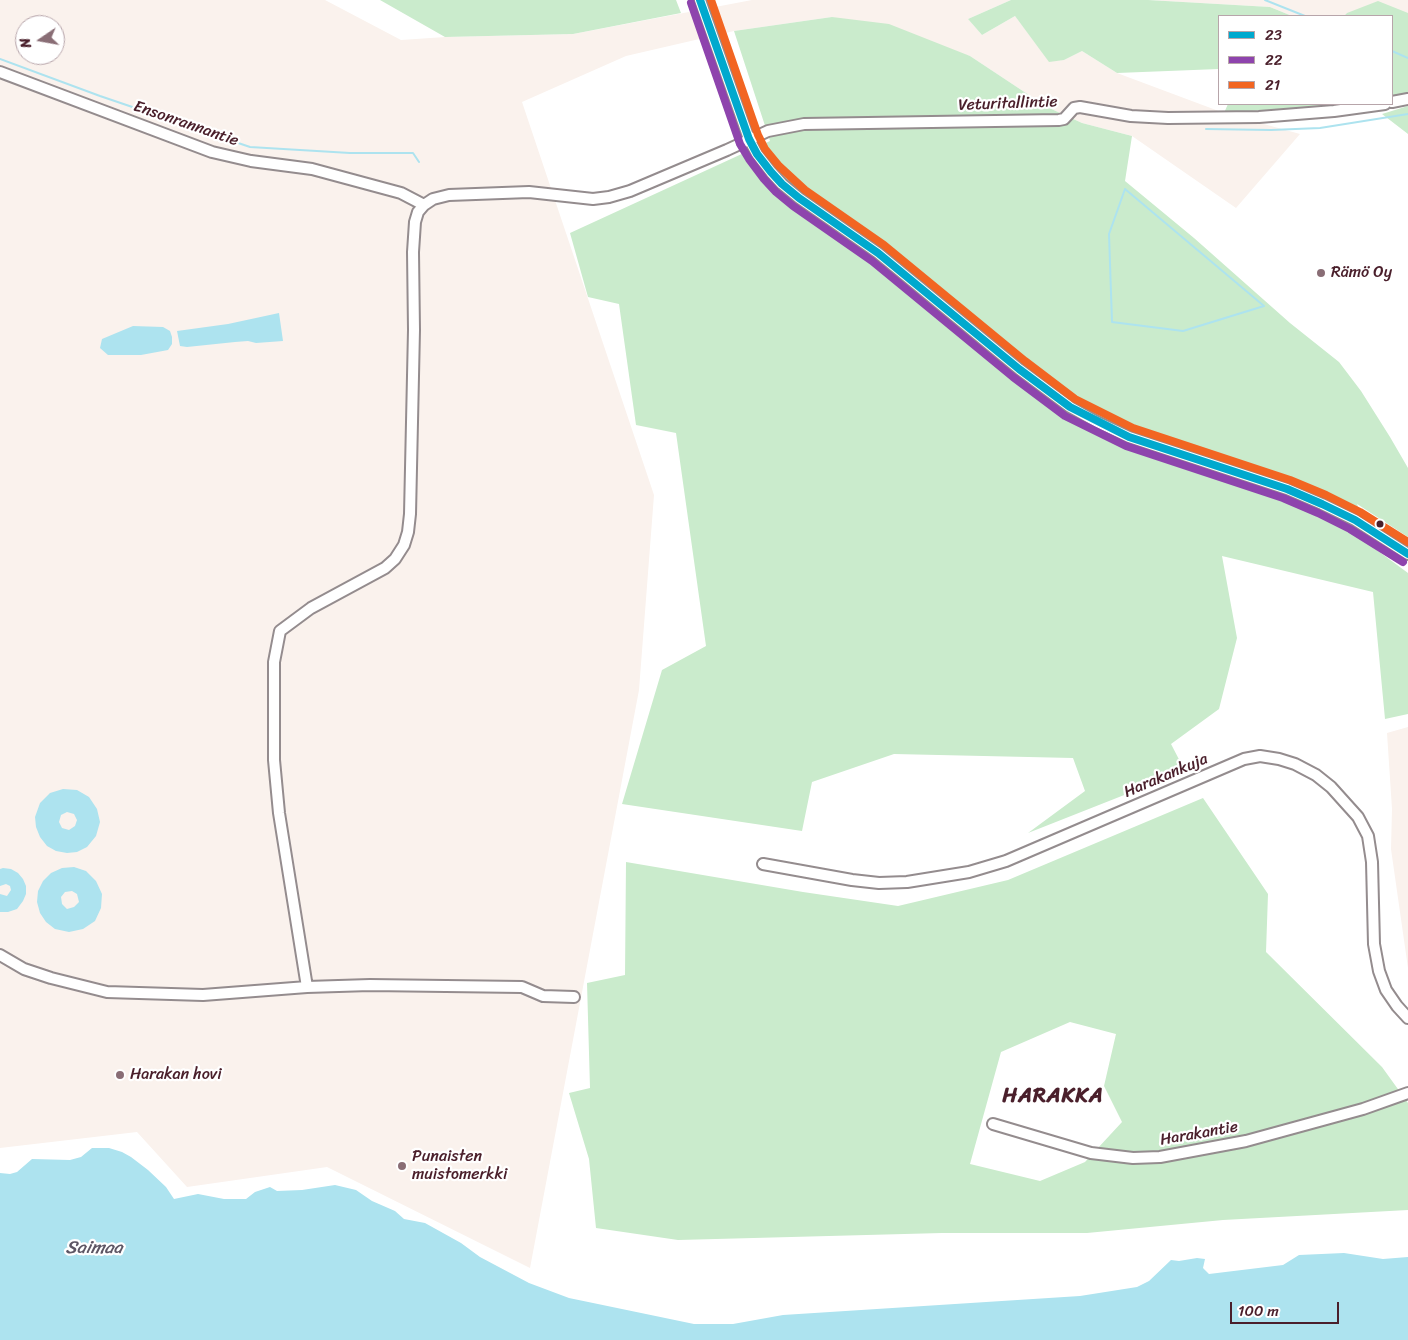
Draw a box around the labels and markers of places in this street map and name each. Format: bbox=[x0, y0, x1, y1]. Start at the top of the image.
place label: Rämö Oy bbox=[1331, 263, 1392, 283]
marker: Rämö Oy bbox=[1315, 267, 1327, 279]
unlabelled marker bbox=[1375, 519, 1385, 529]
place label: Harakan hovi bbox=[130, 1065, 222, 1085]
marker: Harakan hovi bbox=[114, 1069, 126, 1081]
place label: Punaisten muistomerkki bbox=[412, 1147, 507, 1185]
marker: Punaisten muistomerkki bbox=[396, 1160, 408, 1172]

